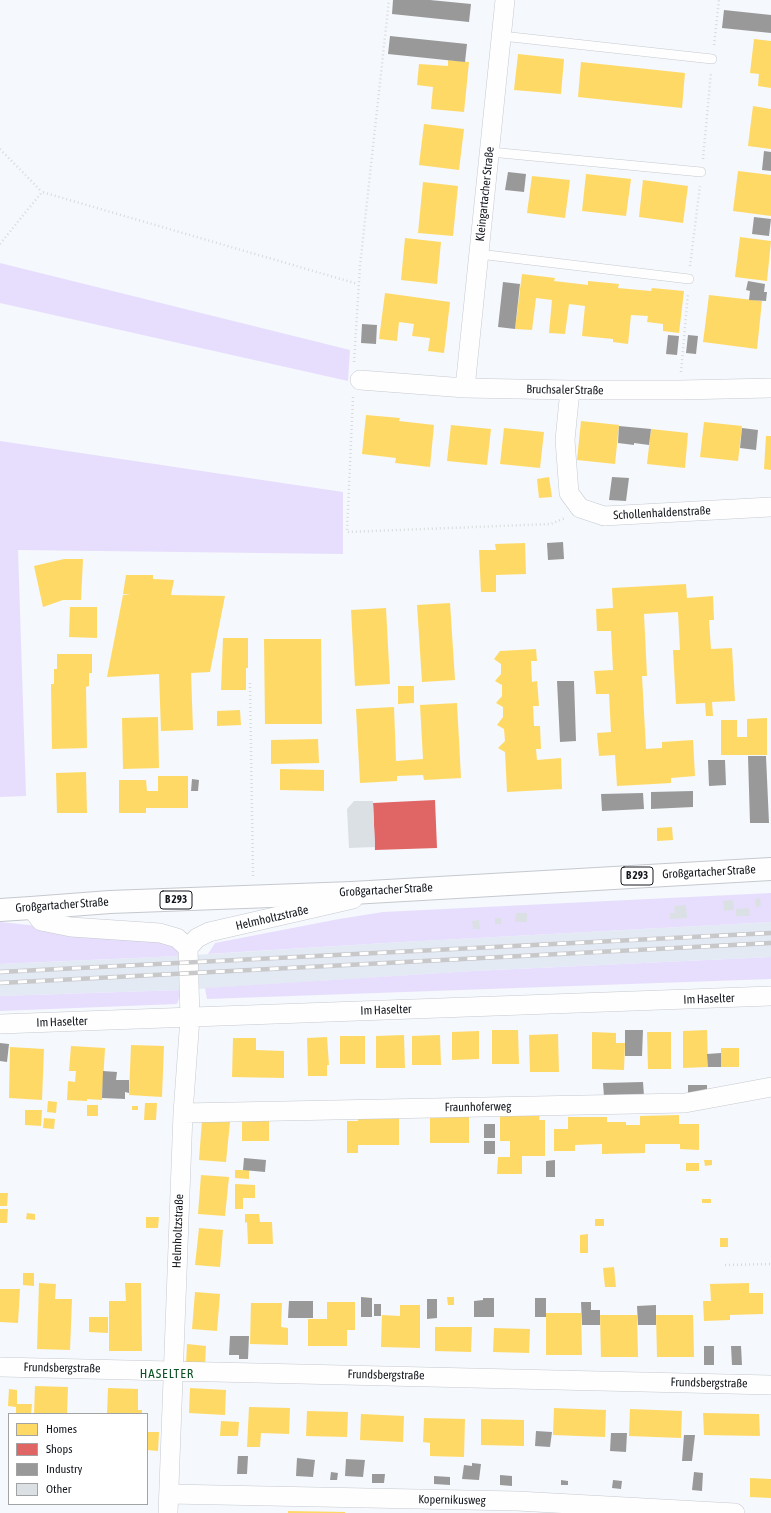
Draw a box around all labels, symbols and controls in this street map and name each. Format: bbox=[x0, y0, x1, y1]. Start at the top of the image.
street label: Kleingartacher Straße bbox=[473, 146, 497, 242]
street label: Bruchsaler Straße bbox=[526, 382, 604, 398]
street label: Schollenhaldenstraße bbox=[613, 503, 711, 523]
street label: Großgartacher Straße bbox=[662, 862, 756, 882]
road number: B 293 bbox=[621, 867, 653, 885]
street label: Großgartacher Straße bbox=[339, 880, 433, 900]
road number: B 293 bbox=[160, 891, 192, 909]
street label: Großgartacher Straße bbox=[15, 895, 109, 915]
street label: Helmholtzstraße bbox=[234, 903, 310, 933]
street label: Im Haselter bbox=[683, 991, 735, 1007]
street label: Im Haselter bbox=[360, 1002, 412, 1018]
street label: Im Haselter bbox=[36, 1014, 88, 1030]
street label: Fraunhoferweg bbox=[445, 1099, 511, 1115]
street label: Helmholtzstraße bbox=[170, 1194, 186, 1268]
street label: Frundsbergstraße bbox=[23, 1360, 101, 1376]
district label: HASELTER bbox=[140, 1366, 194, 1382]
street label: Frundsbergstraße bbox=[347, 1367, 425, 1383]
street label: Frundsbergstraße bbox=[670, 1375, 748, 1391]
legend bbox=[8, 1413, 148, 1505]
text: Homes bbox=[46, 1422, 77, 1436]
text: Shops bbox=[46, 1442, 72, 1456]
text: Industry bbox=[46, 1462, 83, 1476]
text: Other bbox=[46, 1482, 71, 1496]
street label: Kopernikusweg bbox=[418, 1492, 486, 1508]

